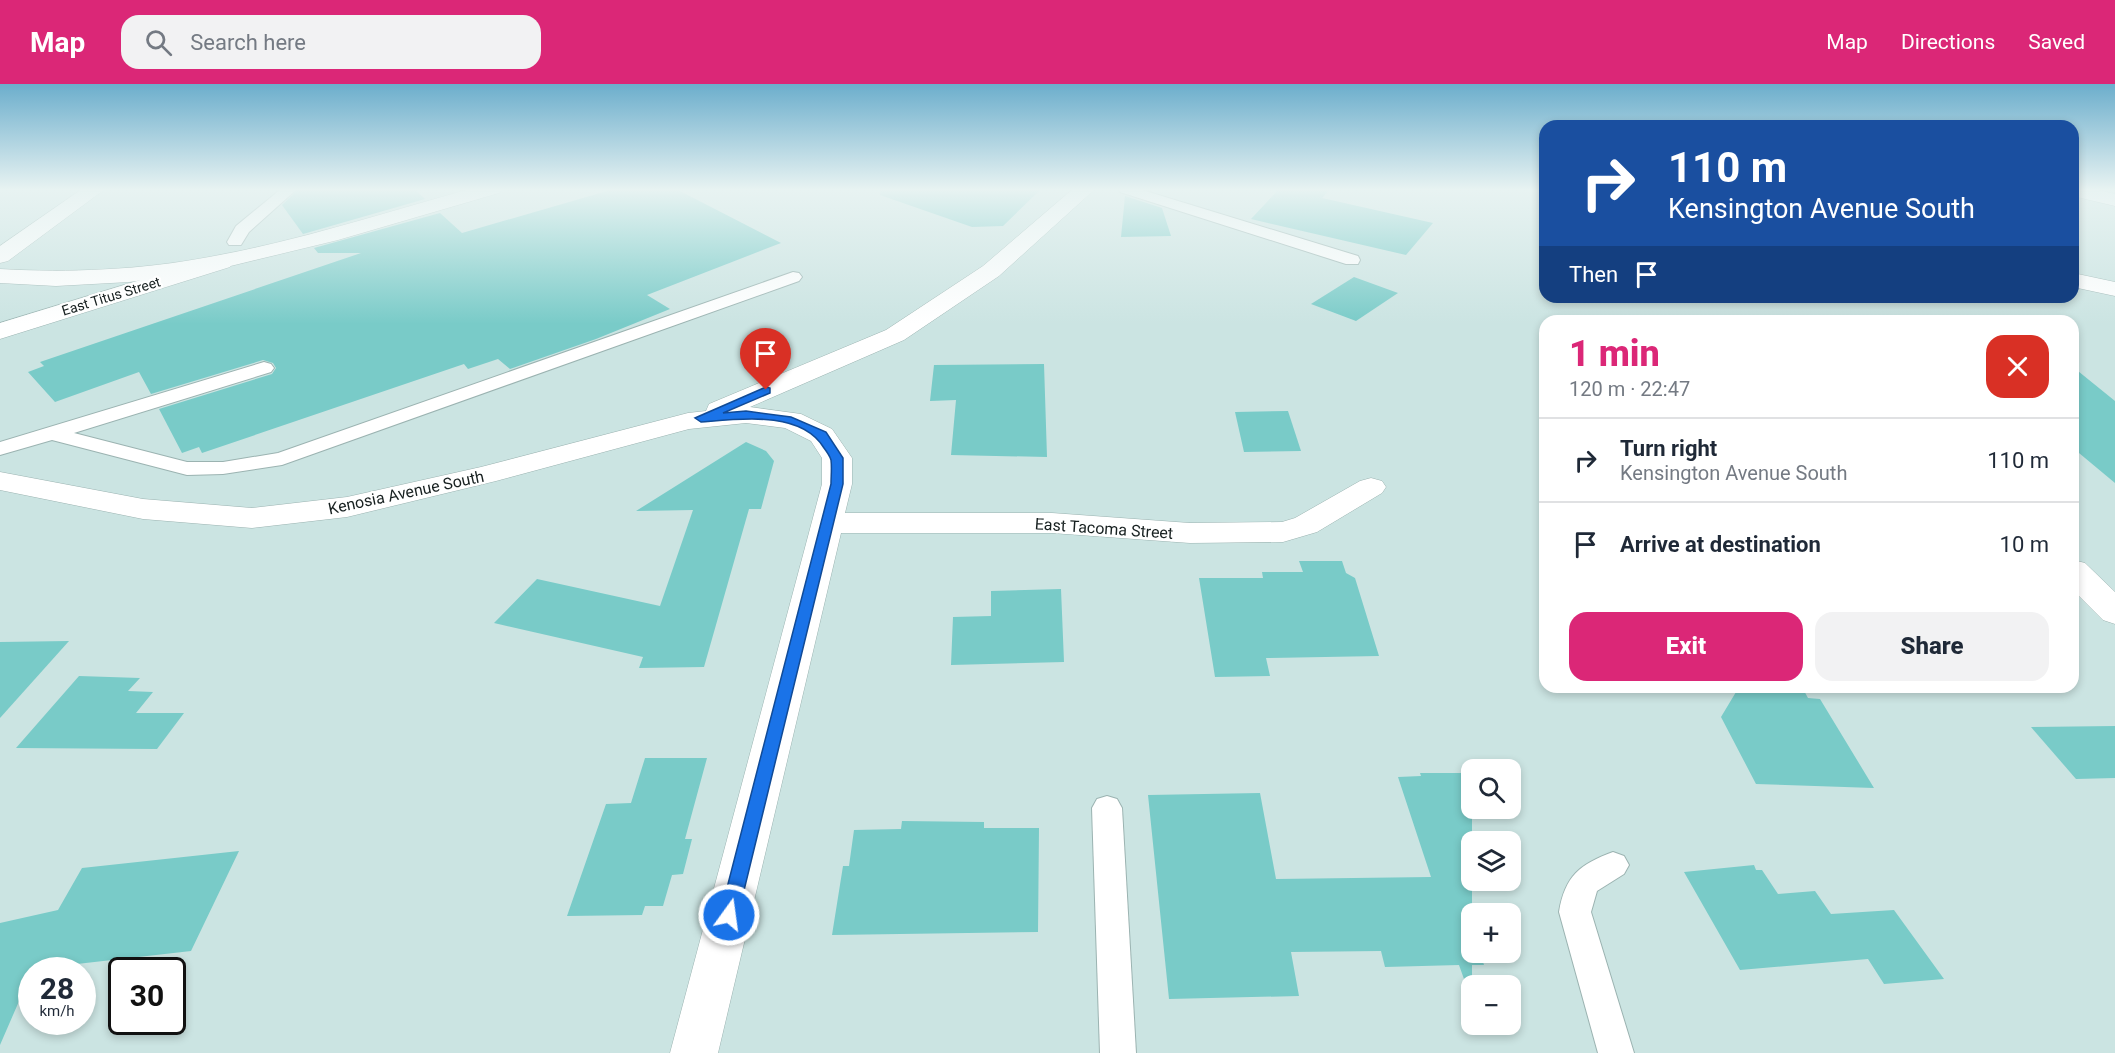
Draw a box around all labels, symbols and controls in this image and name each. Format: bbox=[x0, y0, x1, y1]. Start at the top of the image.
search box bbox=[121, 15, 541, 69]
text: Map bbox=[30, 26, 85, 59]
icon: search bbox=[142, 26, 175, 59]
text: Search here bbox=[190, 30, 306, 55]
text: Map bbox=[1826, 30, 1868, 54]
text: Directions bbox=[1901, 30, 1995, 54]
text: Saved bbox=[2028, 30, 2085, 54]
text: 110 m bbox=[1668, 143, 1787, 192]
icon: right bbox=[1569, 144, 1647, 222]
text: Kensington Avenue South bbox=[1668, 193, 1975, 225]
icon: arrive bbox=[1630, 258, 1663, 291]
text: Then bbox=[1569, 262, 1618, 287]
street label: East Titus Street bbox=[60, 273, 163, 319]
pin bbox=[740, 328, 791, 390]
text: 1 min bbox=[1569, 333, 1660, 375]
button: close bbox=[1986, 335, 2049, 398]
icon: arrive bbox=[749, 337, 782, 370]
text: 120 m · 22:47 bbox=[1569, 377, 1690, 401]
text: Turn right bbox=[1620, 436, 1717, 461]
icon: right bbox=[1569, 444, 1602, 477]
text: 110 m bbox=[1987, 448, 2049, 473]
text: Kensington Avenue South bbox=[1620, 461, 1847, 485]
street label: Kenosia Avenue South bbox=[326, 467, 486, 518]
street label: East Tacoma Street bbox=[1034, 514, 1174, 543]
icon: arrive bbox=[1569, 528, 1602, 561]
text: Arrive at destination bbox=[1620, 532, 1821, 557]
text: 10 m bbox=[2000, 532, 2049, 557]
button: Exit bbox=[1569, 612, 1803, 681]
button: Share bbox=[1815, 612, 2049, 681]
map controls bbox=[1461, 759, 1521, 1035]
button: search bbox=[1461, 759, 1521, 819]
button: layers bbox=[1461, 831, 1521, 891]
position arrow bbox=[697, 883, 761, 947]
button: + bbox=[1461, 903, 1521, 963]
speed limit sign: 30 bbox=[108, 957, 186, 1035]
text: 28 bbox=[40, 971, 74, 1006]
button: − bbox=[1461, 975, 1521, 1035]
text: km/h bbox=[39, 1002, 75, 1020]

